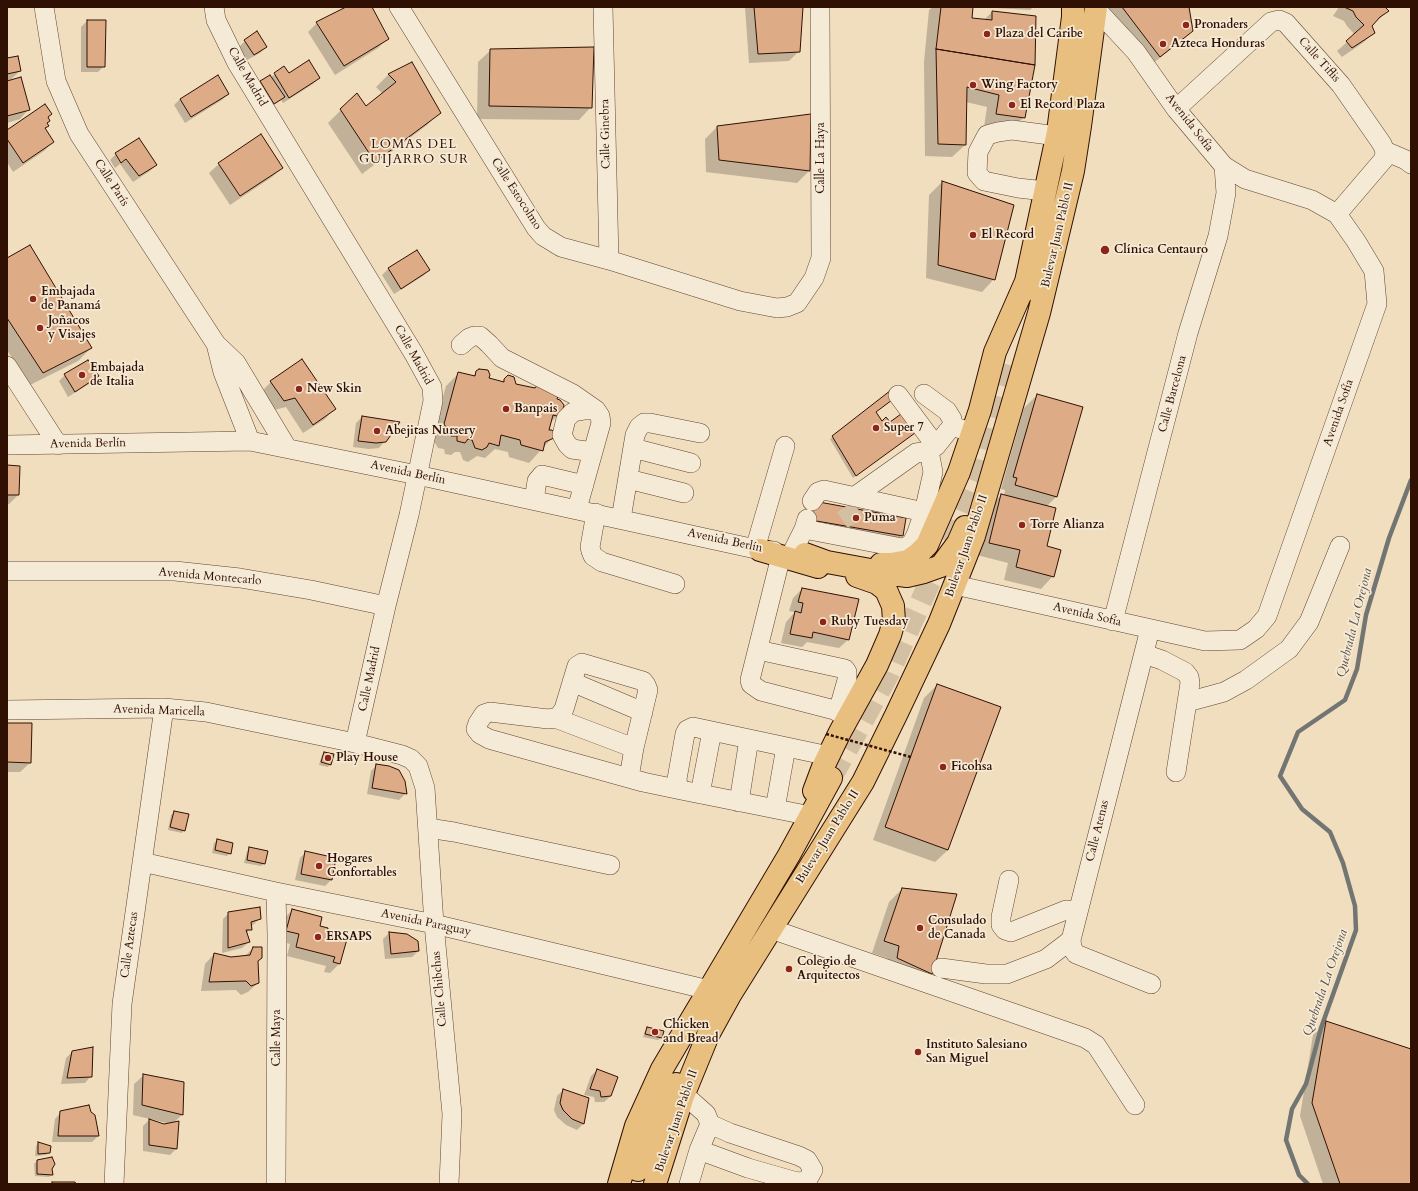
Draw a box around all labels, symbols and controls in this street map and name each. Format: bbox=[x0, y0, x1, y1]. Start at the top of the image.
place label: Pronaders bbox=[1194, 18, 1248, 32]
marker: Pronaders bbox=[1181, 20, 1191, 30]
place label: Plaza del Caribe bbox=[995, 27, 1083, 41]
marker: Plaza del Caribe bbox=[982, 29, 992, 39]
street label: Calle Tiflis bbox=[1295, 35, 1343, 85]
place label: Azteca Honduras bbox=[1171, 37, 1265, 51]
marker: Azteca Honduras bbox=[1158, 39, 1168, 49]
street label: Calle Madrid bbox=[224, 45, 270, 109]
place label: Wing Factory bbox=[981, 78, 1058, 92]
marker: Wing Factory bbox=[968, 80, 978, 90]
street label: Avenida Sofía bbox=[1162, 91, 1216, 155]
place label: El Record Plaza bbox=[1020, 98, 1105, 112]
street label: Calle Ginebra bbox=[598, 99, 614, 169]
marker: El Record Plaza bbox=[1007, 100, 1017, 110]
street label: Calle La Haya bbox=[814, 122, 828, 194]
district label: LOMAS DEL GUIJARRO SUR bbox=[359, 137, 469, 168]
street label: Calle Estocolmo bbox=[487, 155, 545, 233]
street label: Calle París bbox=[90, 157, 132, 209]
street label: Bulevar Juan Pablo II bbox=[1039, 181, 1077, 289]
place label: El Record bbox=[981, 228, 1034, 242]
marker: El Record bbox=[968, 230, 978, 240]
place label: Clínica Centauro bbox=[1114, 243, 1208, 257]
marker: Clínica Centauro bbox=[1099, 244, 1111, 256]
place label: Embajada de Panamá bbox=[41, 285, 101, 313]
marker: Embajada de Panamá bbox=[28, 294, 38, 304]
place label: Joñacos y Visajes bbox=[48, 314, 96, 342]
marker: Joñacos y Visajes bbox=[35, 323, 45, 333]
street label: Calle Madrid bbox=[391, 323, 435, 387]
street label: Calle Barcelona bbox=[1156, 354, 1190, 434]
place label: Embajada de Italia bbox=[90, 361, 144, 389]
marker: Embajada de Italia bbox=[77, 370, 87, 380]
street label: Avenida Sofía bbox=[1321, 378, 1357, 448]
place label: New Skin bbox=[307, 382, 362, 396]
marker: New Skin bbox=[294, 384, 304, 394]
place label: Banpais bbox=[514, 402, 557, 416]
marker: Banpais bbox=[501, 404, 511, 414]
place label: Super 7 bbox=[884, 421, 924, 435]
marker: Super 7 bbox=[871, 423, 881, 433]
place label: Abejitas Nursery bbox=[385, 424, 476, 438]
marker: Abejitas Nursery bbox=[372, 426, 382, 436]
street label: Avenida Berlín bbox=[50, 436, 126, 452]
street label: Avenida Berlín bbox=[369, 458, 447, 488]
street label: Bulevar Juan Pablo II bbox=[943, 493, 991, 599]
place label: Puma bbox=[864, 511, 896, 525]
marker: Puma bbox=[851, 513, 861, 523]
place label: Torre Alianza bbox=[1030, 518, 1105, 532]
marker: Torre Alianza bbox=[1017, 520, 1027, 530]
street label: Avenida Berlín bbox=[686, 526, 764, 556]
street label: Avenida Montecarlo bbox=[158, 565, 262, 589]
water label: Quebrada La Orejona bbox=[1334, 567, 1376, 679]
street label: Avenida Sofía bbox=[1051, 600, 1123, 630]
place label: Ruby Tuesday bbox=[831, 615, 909, 629]
marker: Ruby Tuesday bbox=[818, 617, 828, 627]
street label: Calle Madrid bbox=[356, 645, 384, 713]
street label: Avenida Maricella bbox=[113, 702, 205, 720]
place label: Play House bbox=[336, 751, 398, 765]
marker: Play House bbox=[323, 753, 333, 763]
place label: Ficohsa bbox=[951, 760, 992, 774]
marker: Ficohsa bbox=[938, 762, 948, 772]
street label: Bulevar Juan Pablo II bbox=[793, 788, 863, 886]
street label: Calle Atenas bbox=[1083, 799, 1113, 863]
place label: Hogares Confortables bbox=[327, 852, 397, 880]
marker: Hogares Confortables bbox=[314, 861, 324, 871]
street label: Avenida Paraguay bbox=[380, 906, 472, 940]
street label: Calle Aztecas bbox=[118, 911, 142, 979]
place label: Consulado de Canada bbox=[928, 914, 986, 942]
marker: Consulado de Canada bbox=[915, 923, 925, 933]
water label: Quebrada La Orejona bbox=[1300, 928, 1352, 1038]
place label: ERSAPS bbox=[326, 930, 372, 944]
marker: ERSAPS bbox=[313, 932, 323, 942]
street label: Calle Chibchas bbox=[430, 951, 450, 1027]
place label: Colegio de Arquitectos bbox=[797, 955, 860, 983]
marker: Colegio de Arquitectos bbox=[784, 964, 794, 974]
street label: Calle Maya bbox=[270, 1009, 284, 1067]
place label: Chicken and Bread bbox=[663, 1018, 719, 1046]
marker: Chicken and Bread bbox=[650, 1027, 660, 1037]
place label: Instituto Salesiano San Miguel bbox=[926, 1038, 1027, 1066]
marker: Instituto Salesiano San Miguel bbox=[913, 1047, 923, 1057]
street label: Bulevar Juan Pablo II bbox=[653, 1068, 701, 1174]

